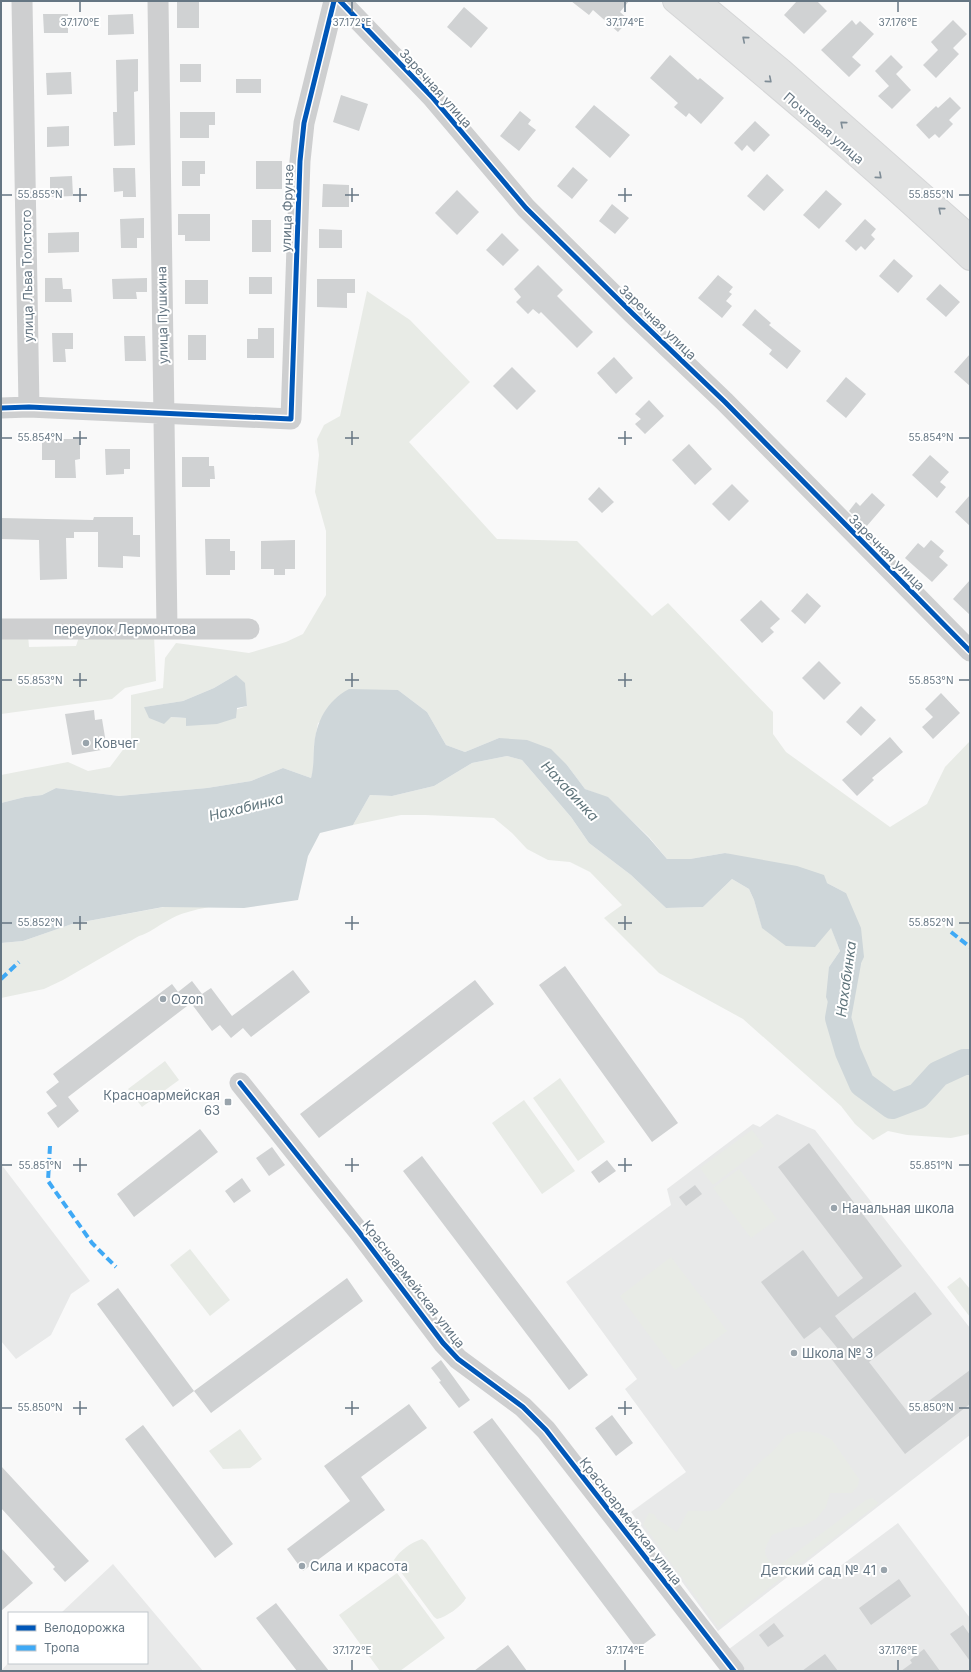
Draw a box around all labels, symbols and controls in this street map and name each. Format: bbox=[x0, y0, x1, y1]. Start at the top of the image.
text: 37.170°E bbox=[60, 16, 100, 28]
text: 37.172°E bbox=[333, 16, 372, 28]
text: 37.174°E bbox=[606, 16, 644, 28]
text: 37.176°E bbox=[879, 16, 917, 28]
one-way arrow bbox=[742, 37, 749, 44]
street label: Заречная улица bbox=[396, 45, 476, 131]
one-way arrow bbox=[764, 75, 771, 82]
street label: Почтовая улица bbox=[781, 89, 867, 167]
one-way arrow bbox=[841, 122, 848, 129]
street label: улица Фрунзе bbox=[277, 164, 297, 252]
one-way arrow bbox=[874, 172, 882, 179]
text: 55.855°N bbox=[18, 188, 62, 200]
text: 55.855°N bbox=[909, 188, 953, 200]
one-way arrow bbox=[938, 207, 946, 214]
street label: улица Льва Толстого bbox=[18, 209, 36, 343]
street label: улица Пушкина bbox=[153, 266, 171, 364]
street label: Заречная улица bbox=[616, 281, 700, 363]
text: 55.854°N bbox=[17, 431, 63, 443]
text: 55.854°N bbox=[908, 431, 954, 443]
street label: Заречная улица bbox=[846, 511, 928, 593]
street label: переулок Лермонтова bbox=[54, 621, 196, 637]
text: 55.853°N bbox=[18, 674, 62, 686]
text: 55.853°N bbox=[909, 674, 953, 686]
place label: Ковчег bbox=[94, 735, 138, 751]
marker: Ковчег bbox=[81, 738, 91, 748]
water label: Нахабинка bbox=[538, 757, 603, 825]
water label: Нахабинка bbox=[207, 789, 285, 824]
text: 55.852°N bbox=[18, 916, 63, 928]
text: 55.852°N bbox=[909, 916, 954, 928]
water label: Нахабинка bbox=[832, 940, 859, 1018]
place label: Ozon bbox=[171, 991, 203, 1007]
marker: Ozon bbox=[158, 994, 168, 1004]
place label: Красноармейская 63 bbox=[103, 1087, 220, 1118]
marker: Красноармейская 63 bbox=[223, 1097, 233, 1107]
text: 55.851°N bbox=[19, 1159, 61, 1171]
text: 55.851°N bbox=[910, 1159, 952, 1171]
place label: Начальная школа bbox=[842, 1200, 954, 1216]
marker: Начальная школа bbox=[829, 1203, 839, 1213]
street label: Красноармейская улица bbox=[359, 1217, 469, 1351]
place label: Школа № 3 bbox=[802, 1345, 873, 1361]
marker: Школа № 3 bbox=[789, 1348, 799, 1358]
text: 55.850°N bbox=[17, 1401, 63, 1413]
text: 55.850°N bbox=[908, 1401, 954, 1413]
street label: Красноармейская улица bbox=[576, 1454, 686, 1588]
place label: Сила и красота bbox=[310, 1558, 408, 1574]
marker: Сила и красота bbox=[297, 1561, 307, 1571]
place label: Детский сад № 41 bbox=[760, 1562, 876, 1578]
marker: Детский сад № 41 bbox=[879, 1565, 889, 1575]
legend bbox=[8, 1612, 148, 1664]
text: Велодорожка bbox=[44, 1620, 125, 1635]
text: Тропа bbox=[44, 1640, 79, 1655]
text: 37.172°E bbox=[333, 1644, 372, 1656]
text: 37.174°E bbox=[606, 1644, 644, 1656]
text: 37.176°E bbox=[879, 1644, 917, 1656]

